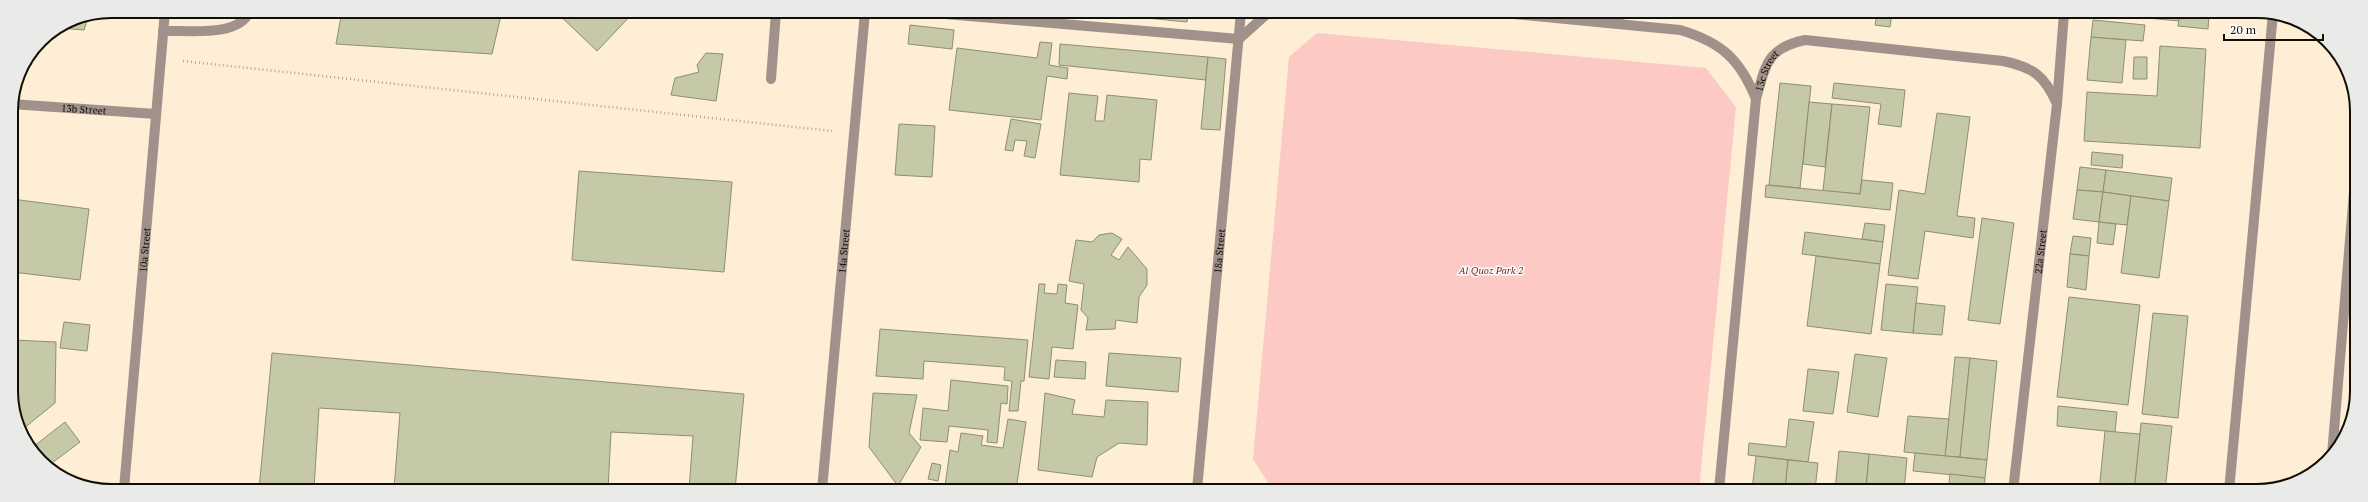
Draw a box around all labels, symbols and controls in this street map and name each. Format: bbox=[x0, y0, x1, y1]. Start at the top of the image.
scale bar bbox=[2224, 16, 2323, 42]
text: 20 m bbox=[2230, 22, 2257, 37]
street label: 13c Street bbox=[1752, 47, 1781, 93]
street label: 13b Street bbox=[61, 101, 107, 117]
street label: 10a Street bbox=[136, 227, 153, 273]
street label: 14a Street bbox=[835, 228, 852, 274]
street label: 18a Street bbox=[1210, 228, 1228, 274]
street label: 22a Street bbox=[2031, 228, 2049, 275]
park label: Al Quoz Park 2 bbox=[1458, 264, 1524, 277]

